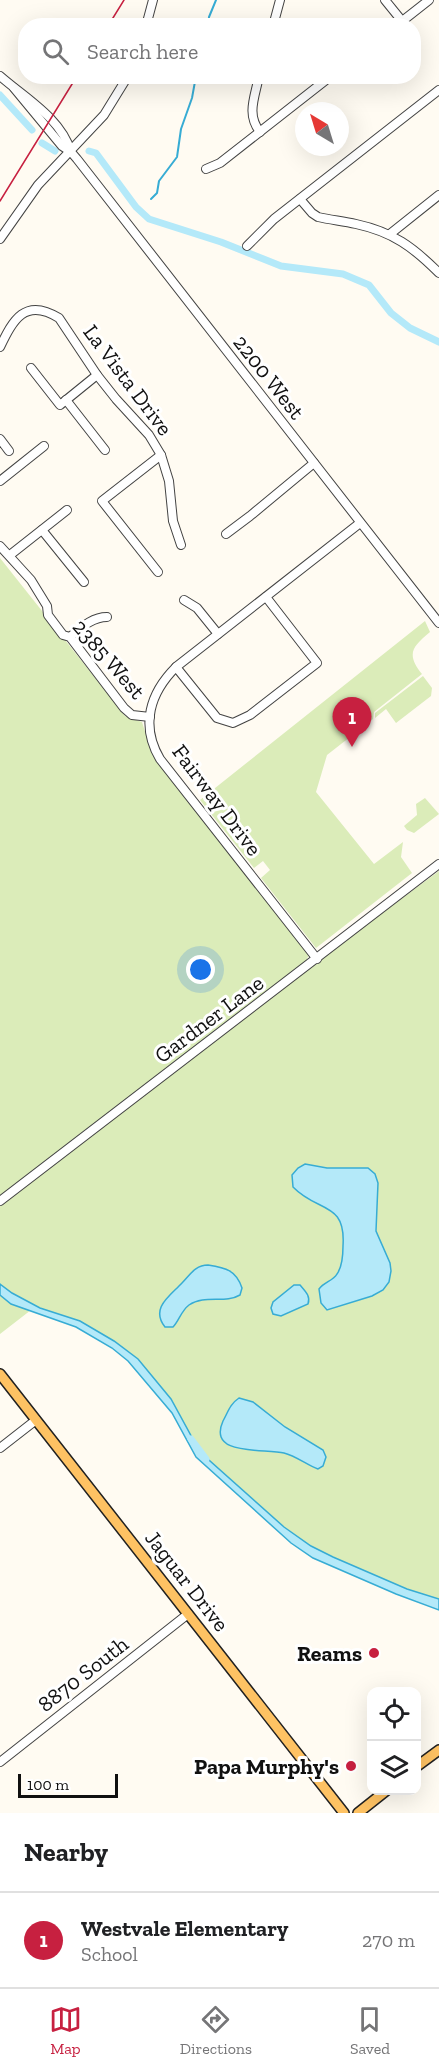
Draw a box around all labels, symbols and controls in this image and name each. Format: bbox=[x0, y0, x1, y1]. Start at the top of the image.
search box bbox=[18, 18, 421, 84]
icon: search bbox=[39, 35, 72, 68]
text: Search here bbox=[87, 38, 198, 65]
north arrow bbox=[295, 102, 349, 156]
street label: La Vista Drive bbox=[77, 319, 179, 441]
street label: 2200 West bbox=[228, 329, 311, 425]
street label: 2385 West bbox=[67, 613, 152, 705]
pin: 1 bbox=[332, 698, 372, 747]
street label: Fairway Drive bbox=[166, 739, 268, 861]
your location bbox=[186, 955, 215, 984]
street label: Gardner Lane bbox=[149, 969, 269, 1069]
street label: Jaguar Drive bbox=[139, 1525, 235, 1637]
street label: 8870 South bbox=[32, 1630, 134, 1718]
place label: Reams bbox=[297, 1640, 362, 1667]
marker: Reams bbox=[367, 1646, 381, 1660]
map controls bbox=[367, 1687, 421, 1795]
button: locate bbox=[367, 1687, 421, 1741]
button: layers bbox=[367, 1741, 421, 1795]
place label: Papa Murphy's bbox=[194, 1753, 339, 1780]
marker: Papa Murphy's bbox=[344, 1759, 358, 1773]
scale bar bbox=[18, 1771, 118, 1798]
text: 100 m bbox=[27, 1775, 69, 1794]
text: Nearby bbox=[24, 1836, 108, 1868]
text: Westvale Elementary bbox=[81, 1915, 289, 1942]
text: 1 bbox=[39, 1928, 48, 1952]
text: 270 m bbox=[362, 1928, 415, 1952]
text: School bbox=[81, 1942, 138, 1966]
tab: Map bbox=[49, 2003, 82, 2058]
tab: Directions bbox=[180, 2003, 252, 2058]
tab: Saved bbox=[350, 2003, 390, 2058]

